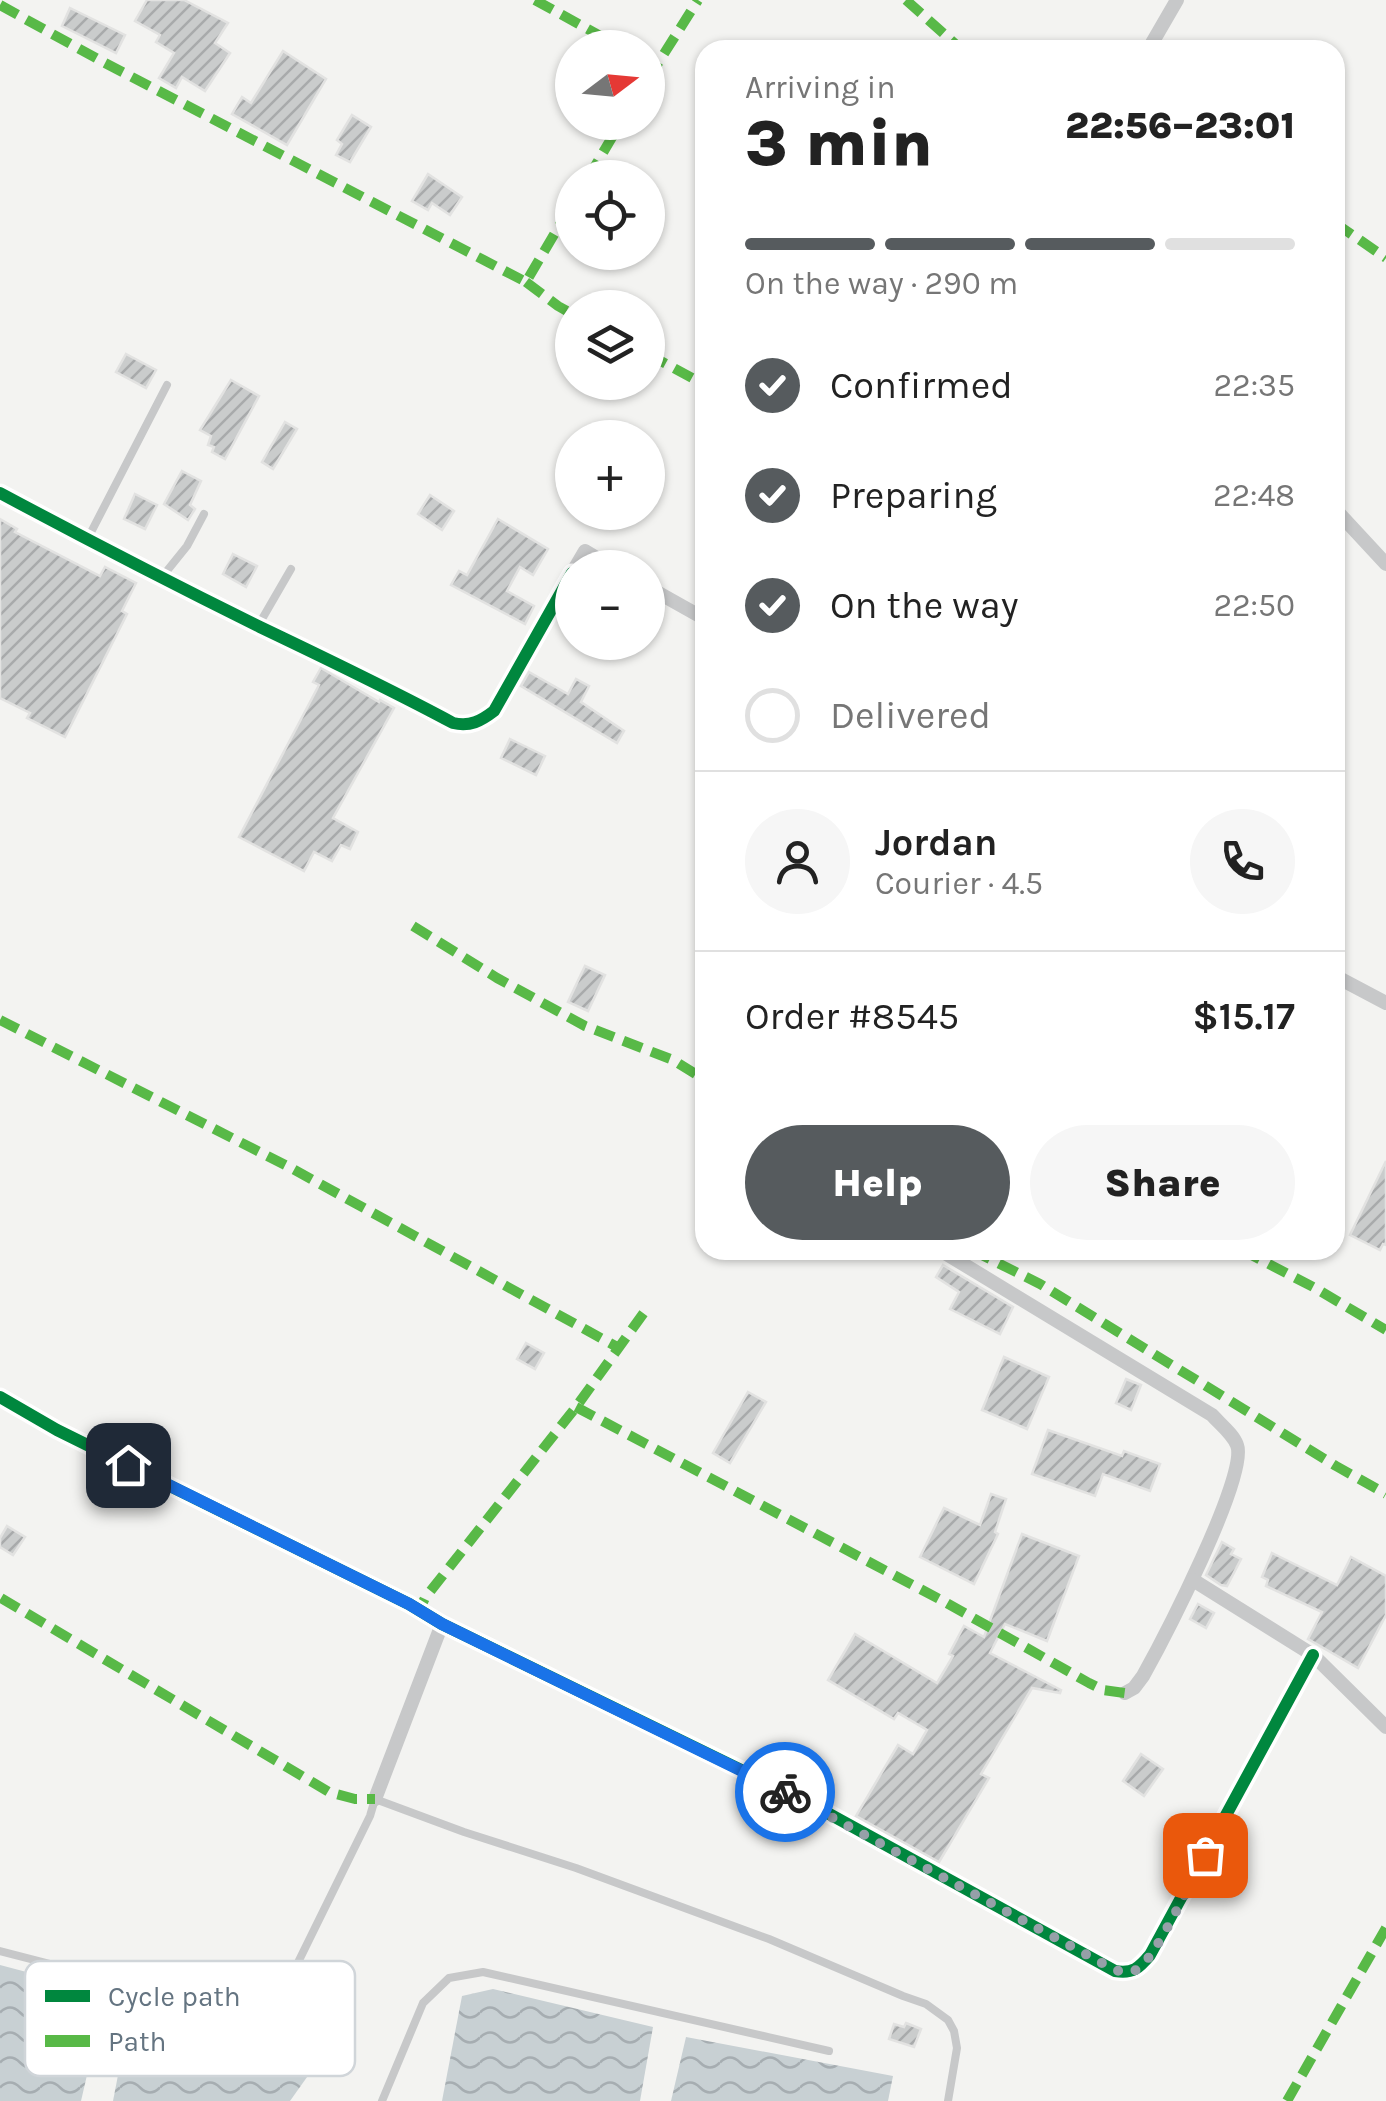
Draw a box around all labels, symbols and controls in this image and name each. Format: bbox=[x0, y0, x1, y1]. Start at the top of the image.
north arrow bbox=[555, 30, 665, 140]
map controls bbox=[555, 30, 665, 660]
text: Arriving in bbox=[745, 69, 896, 106]
text: 22:56–23:01 bbox=[1065, 103, 1295, 148]
text: 3 min bbox=[745, 105, 933, 181]
button: locate bbox=[555, 160, 665, 270]
text: On the way · 290 m bbox=[745, 265, 1018, 302]
button: layers bbox=[555, 290, 665, 400]
icon: check bbox=[745, 358, 800, 413]
text: Confirmed bbox=[830, 363, 1013, 408]
text: 22:35 bbox=[1214, 367, 1295, 404]
button: + bbox=[555, 420, 665, 530]
icon: check bbox=[745, 468, 800, 523]
text: Preparing bbox=[830, 473, 997, 518]
text: 22:48 bbox=[1213, 477, 1295, 514]
button: − bbox=[555, 550, 665, 660]
icon: check bbox=[745, 578, 800, 633]
text: On the way bbox=[830, 583, 1018, 628]
text: 22:50 bbox=[1213, 587, 1295, 624]
text: Delivered bbox=[830, 693, 991, 738]
button: person bbox=[745, 809, 850, 914]
button: phone bbox=[1190, 809, 1295, 914]
text: Jordan bbox=[875, 820, 998, 865]
text: Courier · 4.5 bbox=[875, 865, 1043, 902]
text: Order #8545 bbox=[745, 994, 959, 1039]
text: $15.17 bbox=[1193, 994, 1295, 1039]
button: Help bbox=[745, 1125, 1010, 1240]
button: Share bbox=[1030, 1125, 1295, 1240]
pin bbox=[86, 1423, 171, 1508]
icon: home bbox=[101, 1438, 156, 1493]
courier bbox=[735, 1742, 835, 1842]
icon: bike bbox=[758, 1765, 813, 1820]
pin bbox=[1163, 1813, 1248, 1898]
icon: bag bbox=[1178, 1828, 1233, 1883]
legend bbox=[25, 1961, 355, 2076]
text: Cycle path bbox=[108, 1980, 241, 2013]
text: Path bbox=[108, 2025, 166, 2058]

